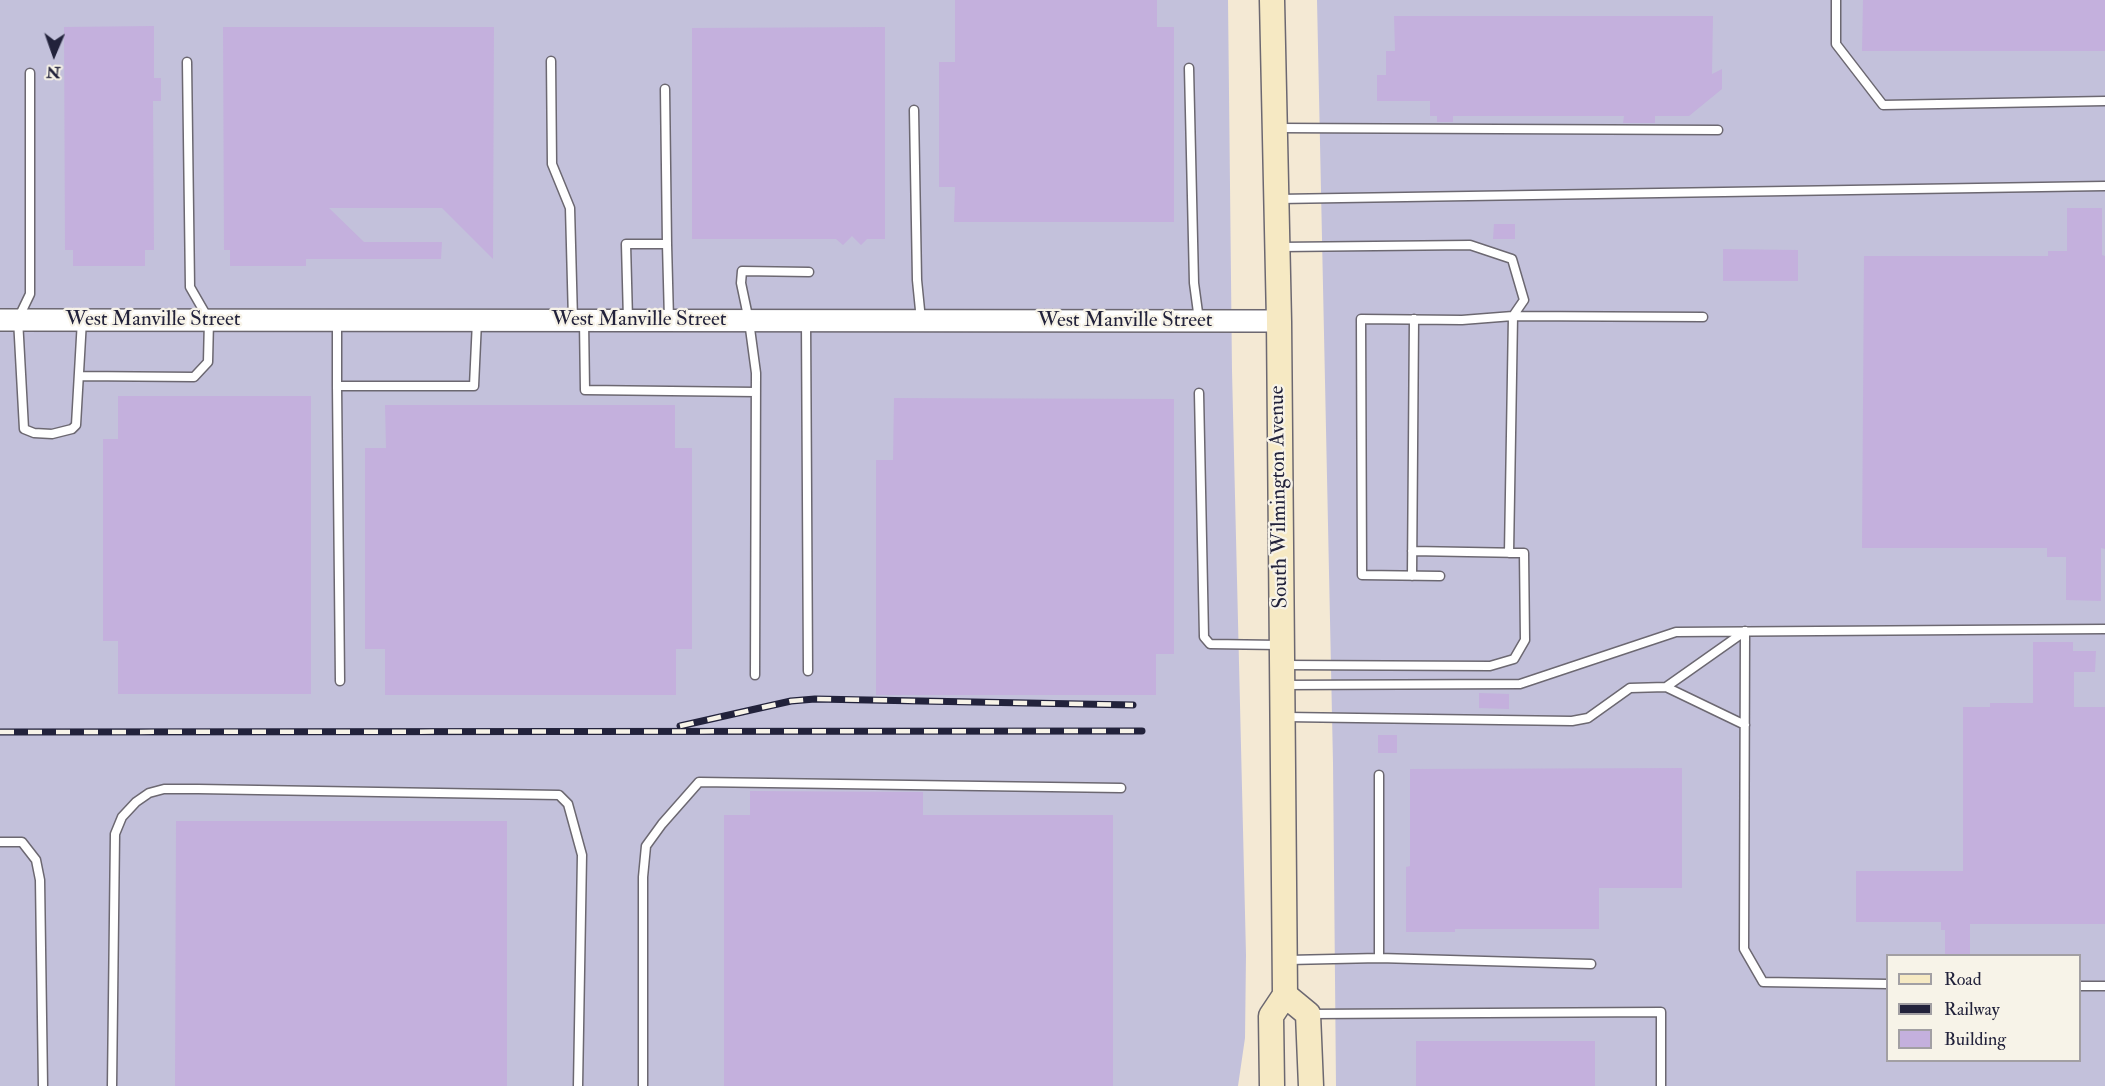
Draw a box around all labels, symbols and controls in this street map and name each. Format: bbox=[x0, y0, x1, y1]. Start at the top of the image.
north arrow bbox=[24, 24, 84, 84]
text: N bbox=[46, 62, 61, 82]
street label: West Manville Street bbox=[65, 307, 241, 333]
street label: West Manville Street bbox=[551, 307, 727, 333]
street label: West Manville Street bbox=[1037, 308, 1213, 334]
street label: South Wilmington Avenue bbox=[1265, 385, 1295, 609]
legend bbox=[1886, 954, 2081, 1062]
text: Road bbox=[1944, 968, 1982, 991]
text: Railway bbox=[1944, 998, 2000, 1021]
text: Building bbox=[1944, 1028, 2006, 1051]

